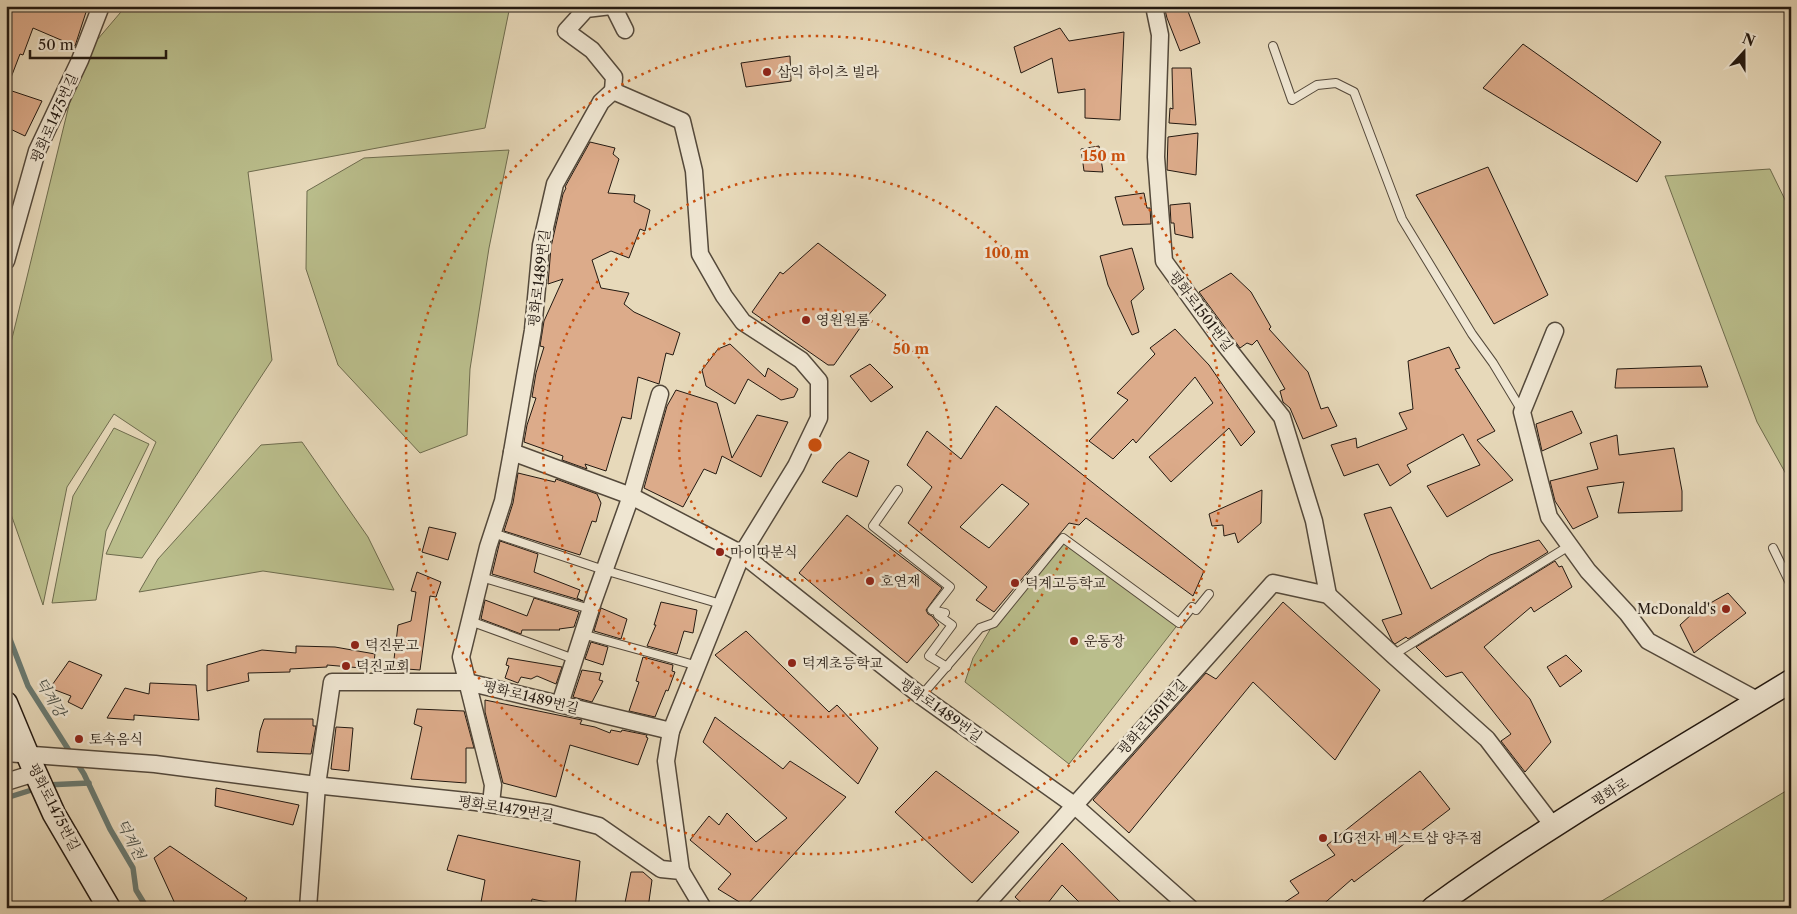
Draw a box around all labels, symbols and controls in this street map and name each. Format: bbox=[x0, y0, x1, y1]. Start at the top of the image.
scale bar bbox=[30, 28, 166, 60]
north arrow bbox=[1720, 28, 1770, 78]
text: N bbox=[1740, 29, 1758, 50]
text: 50 m bbox=[38, 35, 74, 54]
place label: 삼익 하이츠 빌라 bbox=[777, 63, 880, 81]
marker: 삼익 하이츠 빌라 bbox=[761, 66, 773, 78]
street label: 평화로1475번길 bbox=[26, 70, 82, 166]
text: 150 m bbox=[1082, 146, 1126, 165]
street label: 평화로1489번길 bbox=[524, 228, 554, 328]
text: 100 m bbox=[985, 243, 1029, 262]
street label: 평화로1501번길 bbox=[1165, 267, 1237, 355]
place label: 영원원룸 bbox=[816, 311, 871, 329]
marker: 영원원룸 bbox=[800, 314, 812, 326]
text: 50 m bbox=[893, 339, 929, 358]
centre of rings bbox=[806, 436, 824, 454]
place label: 마이따분식 bbox=[730, 543, 798, 561]
marker: 마이따분식 bbox=[714, 546, 726, 558]
place label: 호연재 bbox=[880, 572, 921, 590]
place label: 덕계고등학교 bbox=[1025, 574, 1107, 592]
marker: 호연재 bbox=[864, 575, 876, 587]
marker: 덕계고등학교 bbox=[1009, 577, 1021, 589]
place label: McDonald's bbox=[1637, 600, 1716, 618]
marker: McDonald's bbox=[1720, 603, 1732, 615]
place label: 운동장 bbox=[1084, 632, 1125, 650]
marker: 운동장 bbox=[1068, 635, 1080, 647]
place label: 덕진문고 bbox=[365, 636, 420, 654]
marker: 덕진문고 bbox=[349, 639, 361, 651]
place label: 덕계초등학교 bbox=[802, 654, 884, 672]
place label: 덕진교회 bbox=[356, 657, 410, 675]
marker: 덕계초등학교 bbox=[786, 657, 798, 669]
marker: 덕진교회 bbox=[340, 660, 352, 672]
water label: 덕계강 bbox=[32, 673, 72, 723]
street label: 평화로1489번길 bbox=[896, 674, 986, 746]
street label: 평화로1501번길 bbox=[1113, 675, 1191, 759]
street label: 평화로1489번길 bbox=[481, 676, 581, 718]
place label: 토속음식 bbox=[89, 730, 143, 748]
marker: 토속음식 bbox=[73, 733, 85, 745]
street label: 평화로1475번길 bbox=[24, 760, 84, 854]
street label: 평화로 bbox=[1588, 773, 1632, 810]
street label: 평화로1479번길 bbox=[457, 792, 555, 824]
water label: 덕계천 bbox=[113, 815, 150, 864]
place label: LG전자 베스트샵 양주점 bbox=[1333, 829, 1483, 847]
marker: LG전자 베스트샵 양주점 bbox=[1317, 832, 1329, 844]

